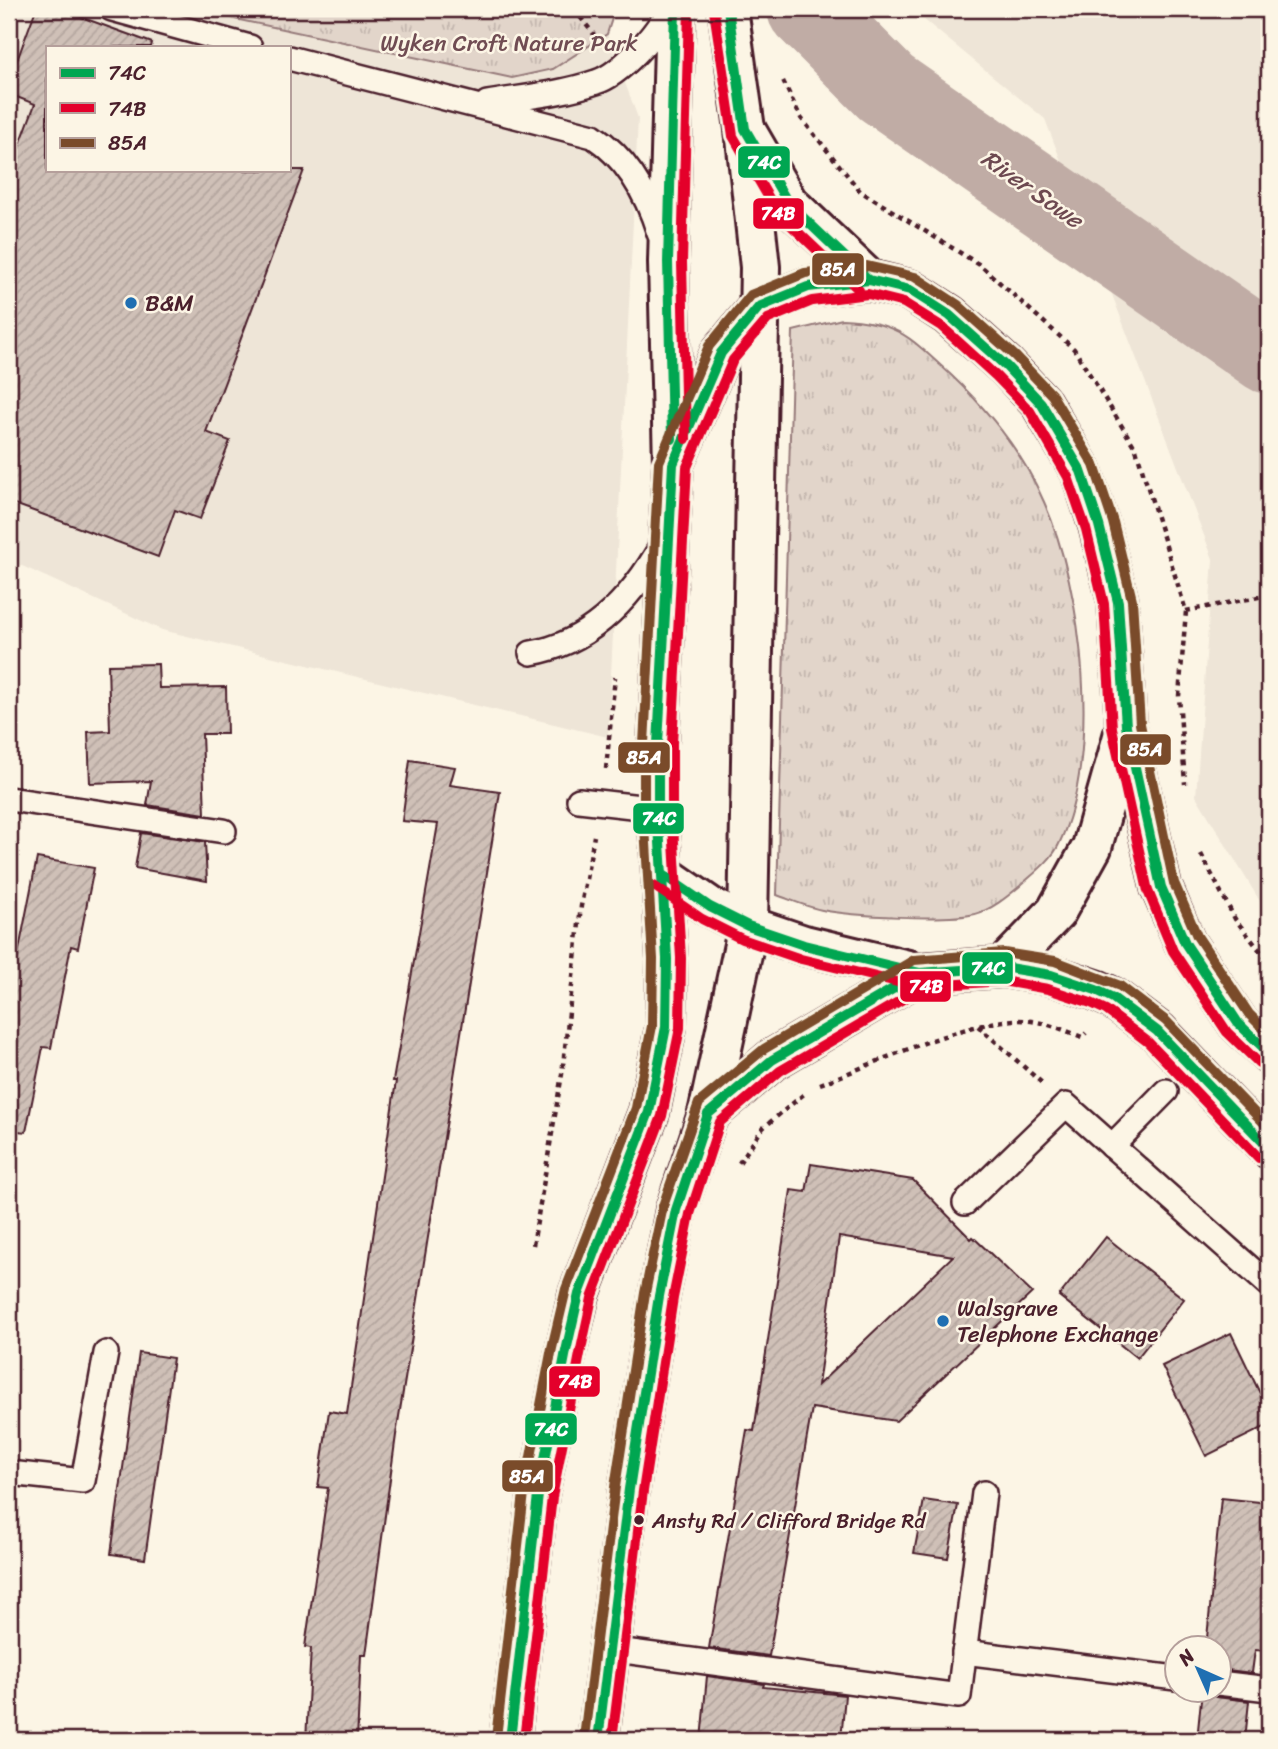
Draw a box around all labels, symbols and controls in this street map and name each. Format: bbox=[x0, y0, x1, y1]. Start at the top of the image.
park label: Wyken Croft Nature Park bbox=[380, 23, 638, 64]
legend bbox=[46, 46, 290, 172]
text: 74C bbox=[108, 54, 146, 92]
text: 74B bbox=[108, 90, 146, 128]
text: 85A bbox=[108, 124, 147, 162]
water label: River Sowe bbox=[972, 138, 1094, 241]
line badge: 74C bbox=[737, 145, 791, 179]
text: 74C bbox=[747, 146, 782, 179]
line badge: 74B bbox=[752, 197, 805, 230]
text: 74B bbox=[761, 197, 795, 230]
line badge: 85A bbox=[811, 252, 865, 286]
text: 85A bbox=[819, 253, 856, 286]
place label: B&M bbox=[145, 283, 194, 324]
marker: B&M bbox=[123, 295, 139, 311]
line badge: 85A bbox=[1119, 733, 1172, 766]
text: 85A bbox=[1126, 733, 1163, 766]
line badge: 85A bbox=[617, 741, 671, 774]
text: 85A bbox=[625, 741, 662, 774]
line badge: 74C bbox=[632, 802, 685, 835]
text: 74C bbox=[642, 802, 677, 835]
line badge: 74C bbox=[961, 951, 1014, 985]
text: 74C bbox=[971, 952, 1006, 985]
line badge: 74B bbox=[899, 970, 952, 1003]
text: 74B bbox=[909, 970, 943, 1003]
place label: Walsgrave Telephone Exchange bbox=[957, 1288, 1158, 1355]
marker: Walsgrave Telephone Exchange bbox=[935, 1313, 951, 1329]
line badge: 74B bbox=[548, 1365, 601, 1398]
text: 74B bbox=[558, 1365, 592, 1398]
line badge: 74C bbox=[524, 1412, 578, 1446]
text: 74C bbox=[534, 1413, 569, 1446]
line badge: 85A bbox=[501, 1459, 554, 1493]
text: 85A bbox=[508, 1460, 545, 1493]
place label: Ansty Rd / Clifford Bridge Rd bbox=[651, 1502, 927, 1540]
marker: Ansty Rd / Clifford Bridge Rd bbox=[632, 1513, 646, 1527]
north arrow bbox=[1162, 1634, 1232, 1704]
text: N bbox=[1169, 1640, 1203, 1674]

